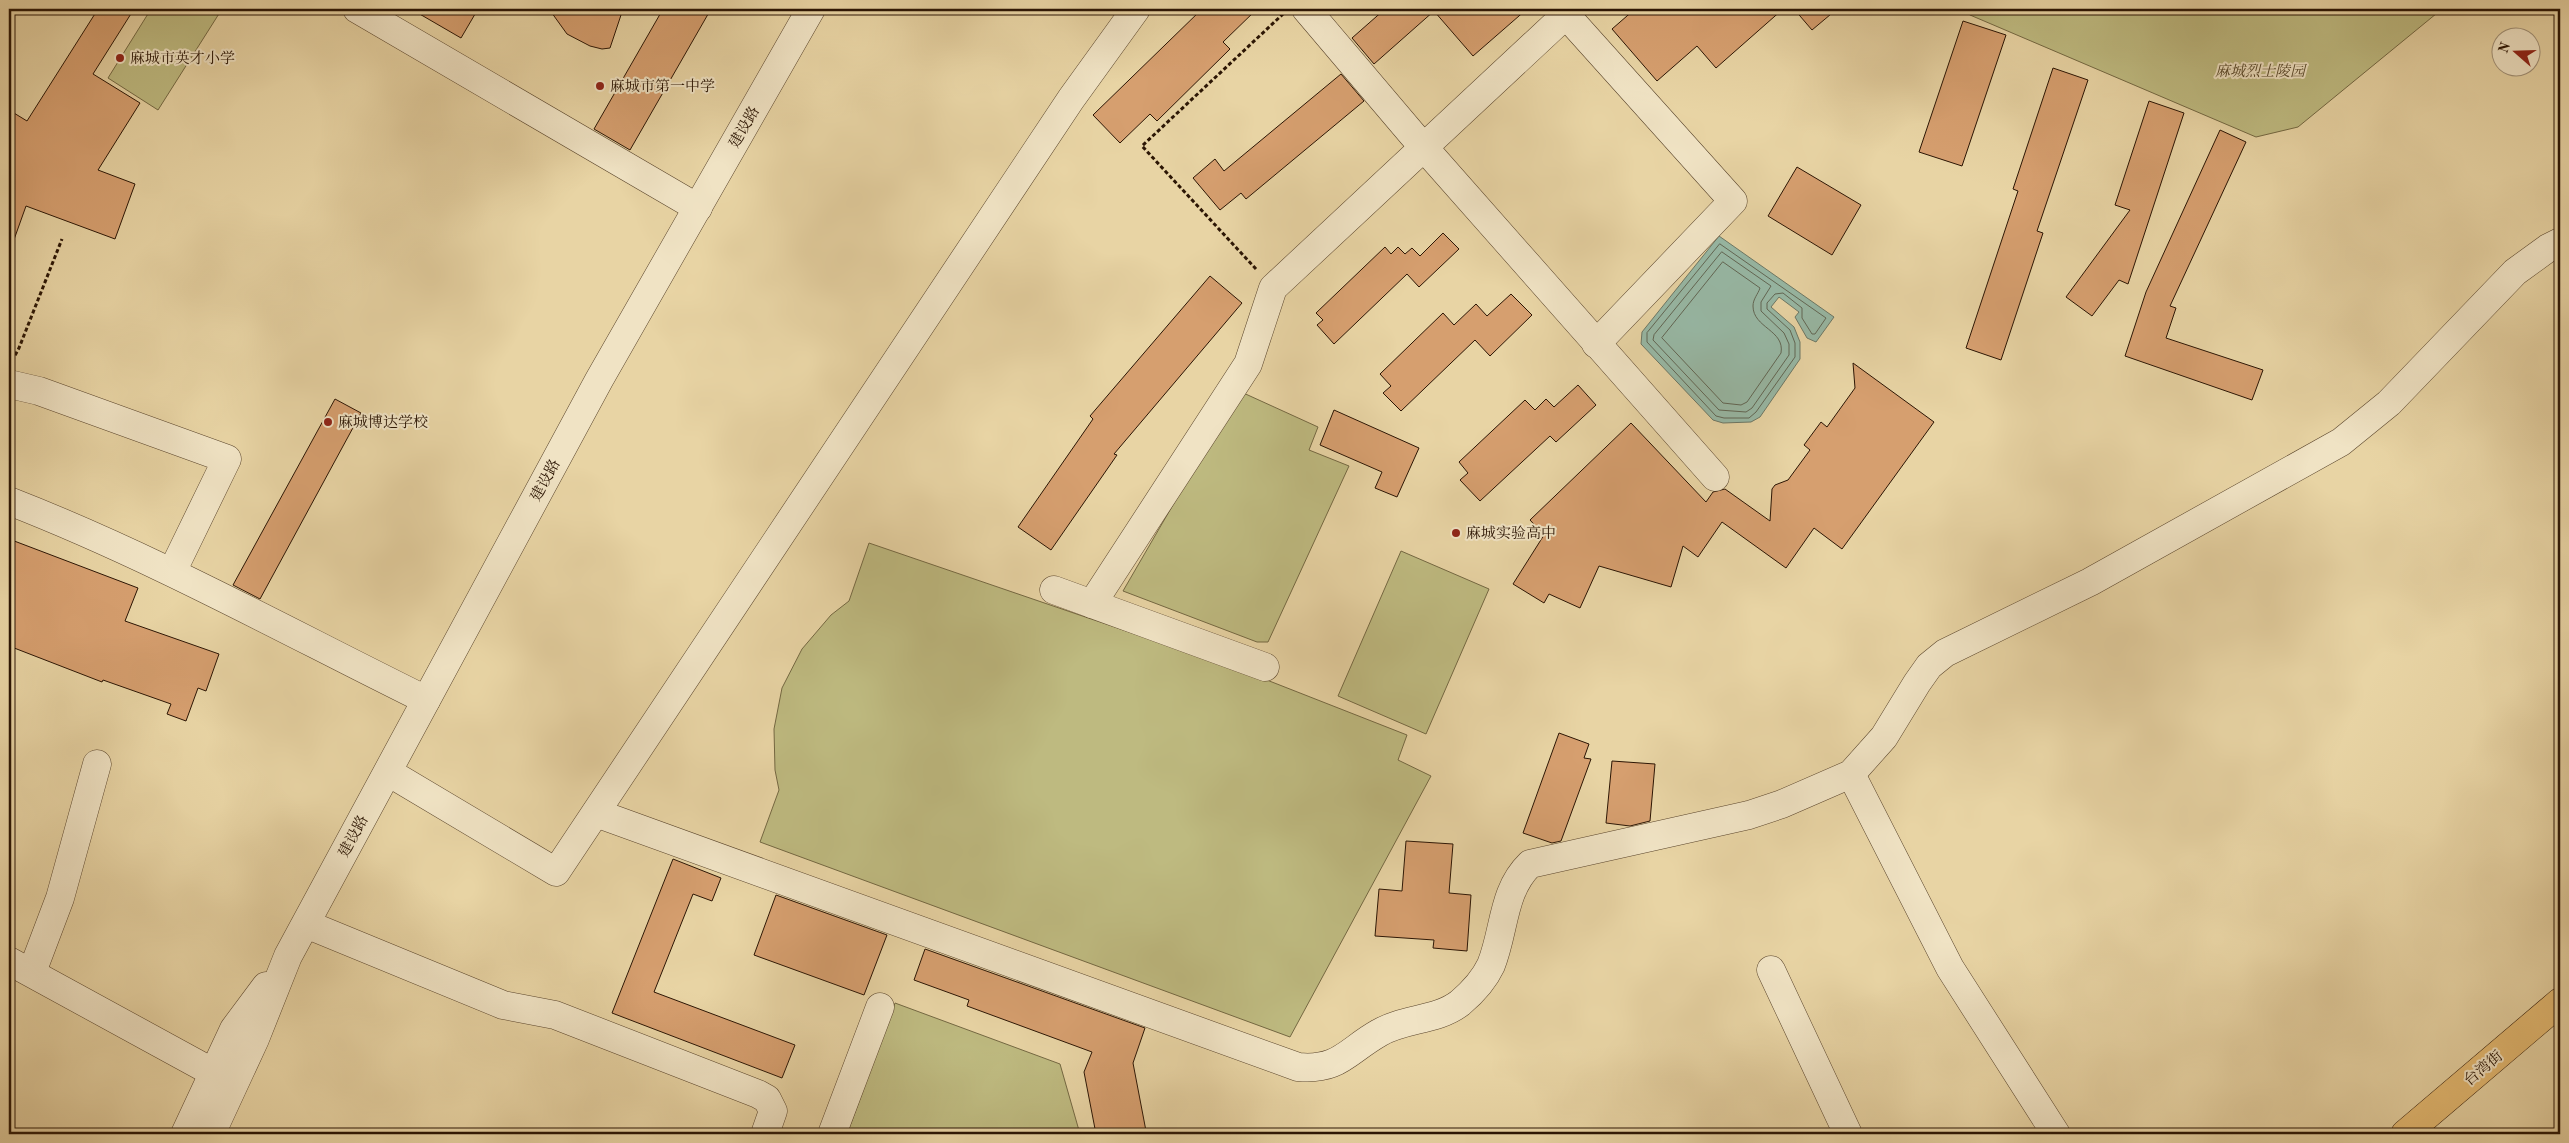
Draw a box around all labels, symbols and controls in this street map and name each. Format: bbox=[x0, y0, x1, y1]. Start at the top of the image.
north arrow bbox=[2492, 28, 2542, 78]
text: N bbox=[2496, 40, 2513, 55]
place label: 麻城市英才小学 bbox=[130, 50, 235, 67]
marker: 麻城市英才小学 bbox=[114, 52, 126, 64]
park label: 麻城烈士陵园 bbox=[2215, 63, 2307, 80]
place label: 麻城市第一中学 bbox=[610, 78, 715, 95]
marker: 麻城市第一中学 bbox=[594, 80, 606, 92]
street label: 建设路 bbox=[726, 104, 763, 151]
place label: 麻城博达学校 bbox=[338, 414, 428, 431]
marker: 麻城博达学校 bbox=[322, 416, 334, 428]
street label: 建设路 bbox=[527, 456, 564, 504]
place label: 麻城实验高中 bbox=[1466, 525, 1556, 542]
marker: 麻城实验高中 bbox=[1450, 527, 1462, 539]
street label: 建设路 bbox=[335, 812, 372, 860]
street label: 台湾街 bbox=[2461, 1047, 2506, 1089]

